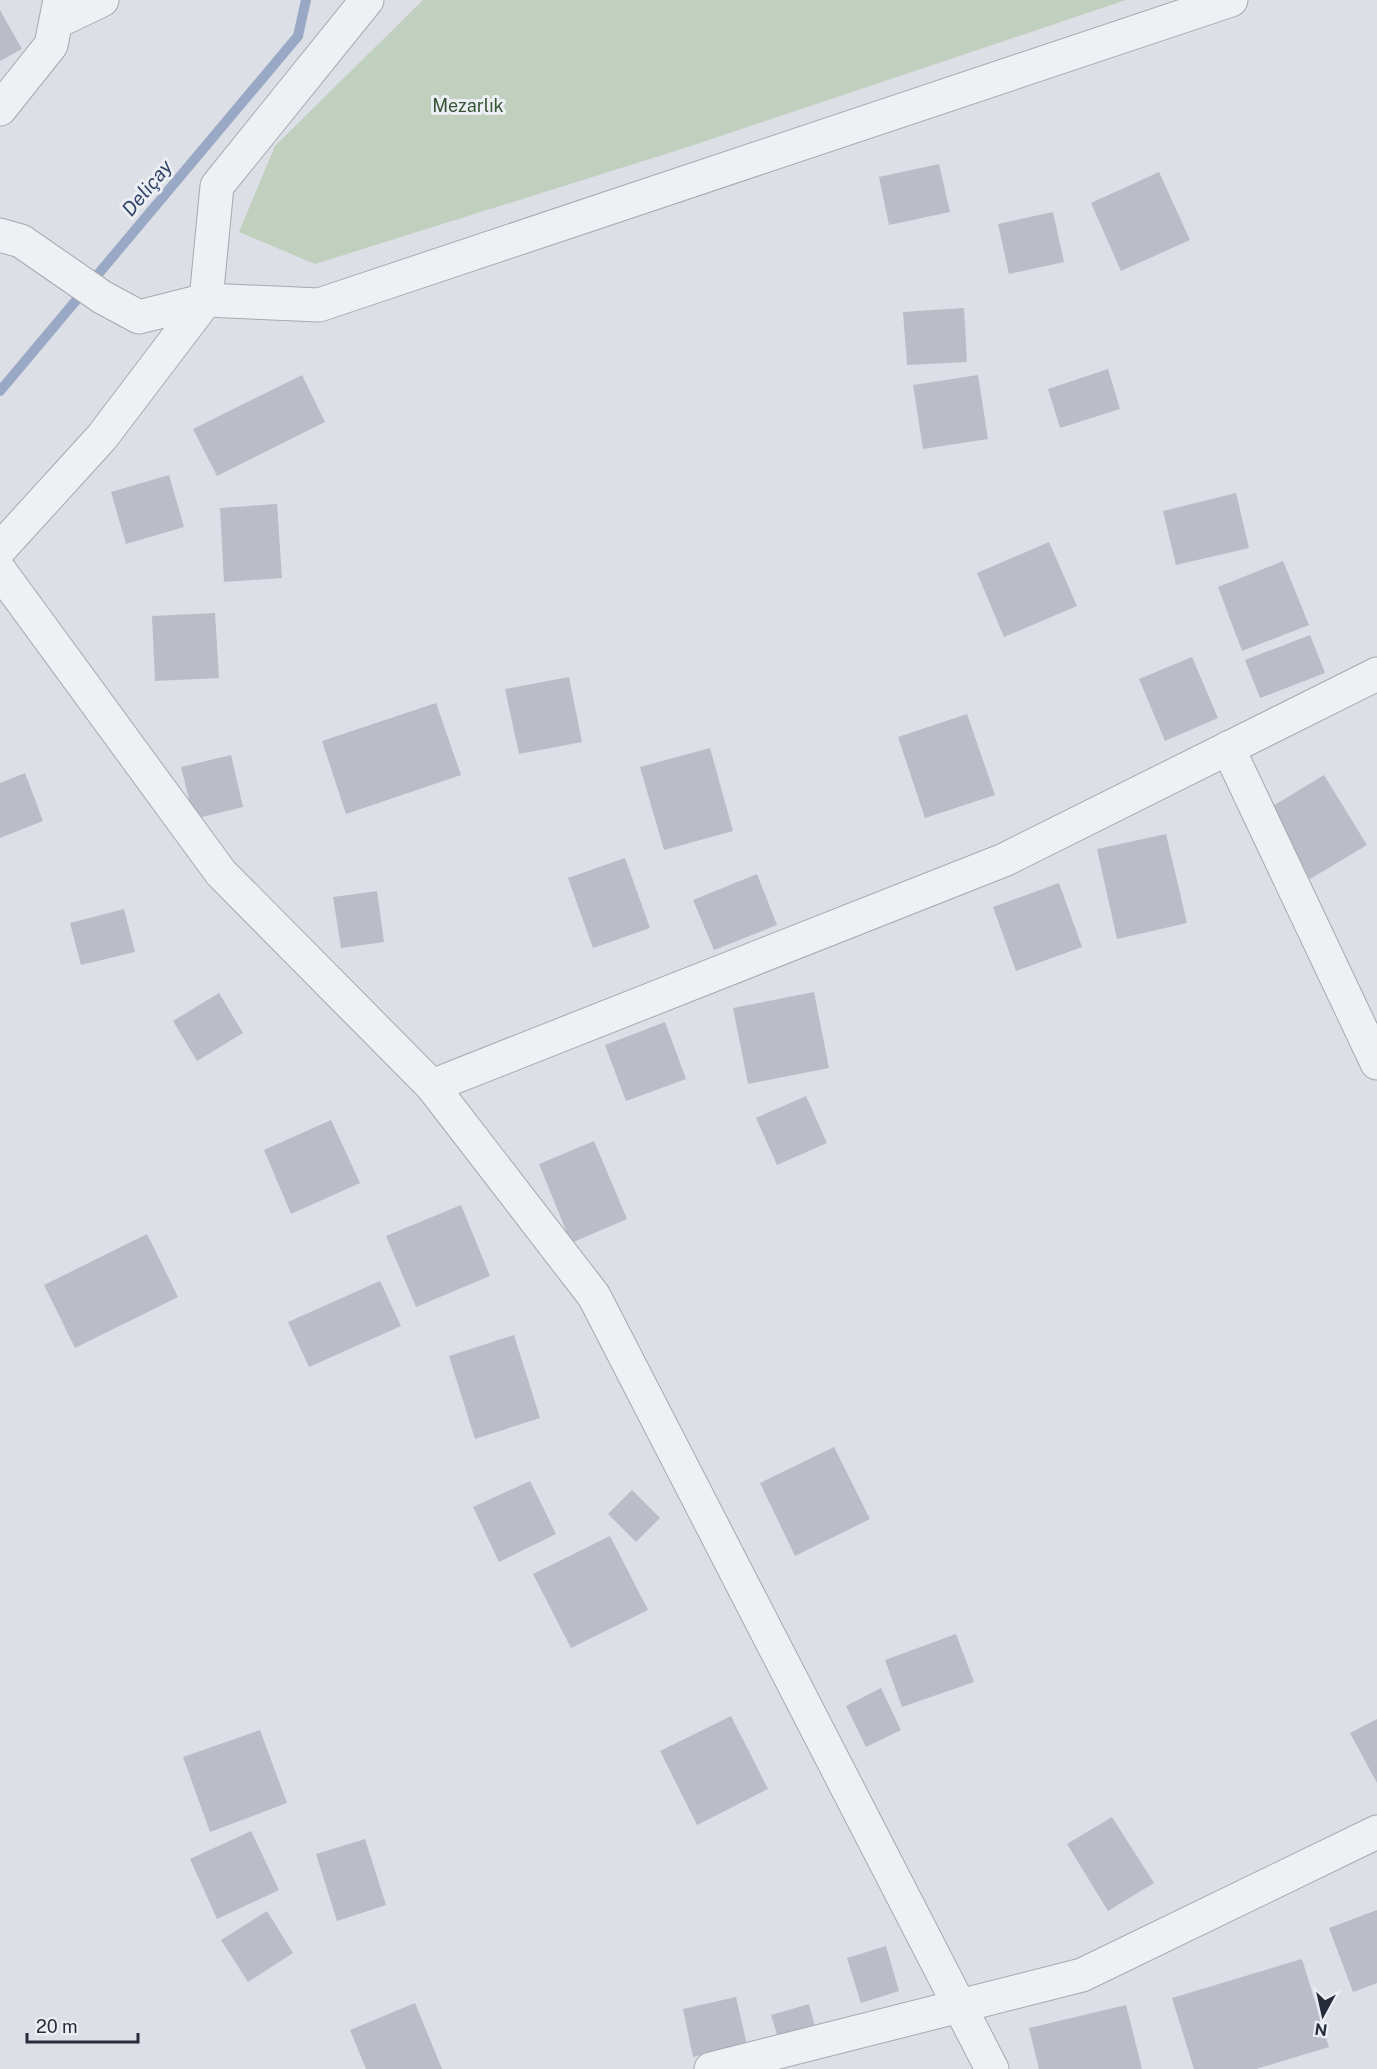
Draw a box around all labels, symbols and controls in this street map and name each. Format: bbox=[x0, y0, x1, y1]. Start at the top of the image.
park label: Mezarlık bbox=[432, 95, 504, 116]
water label: Deliçay bbox=[117, 154, 178, 221]
north arrow bbox=[1293, 1985, 1353, 2045]
scale bar bbox=[27, 2006, 138, 2044]
text: 20 m bbox=[36, 2016, 78, 2037]
text: N bbox=[1313, 2019, 1329, 2040]

